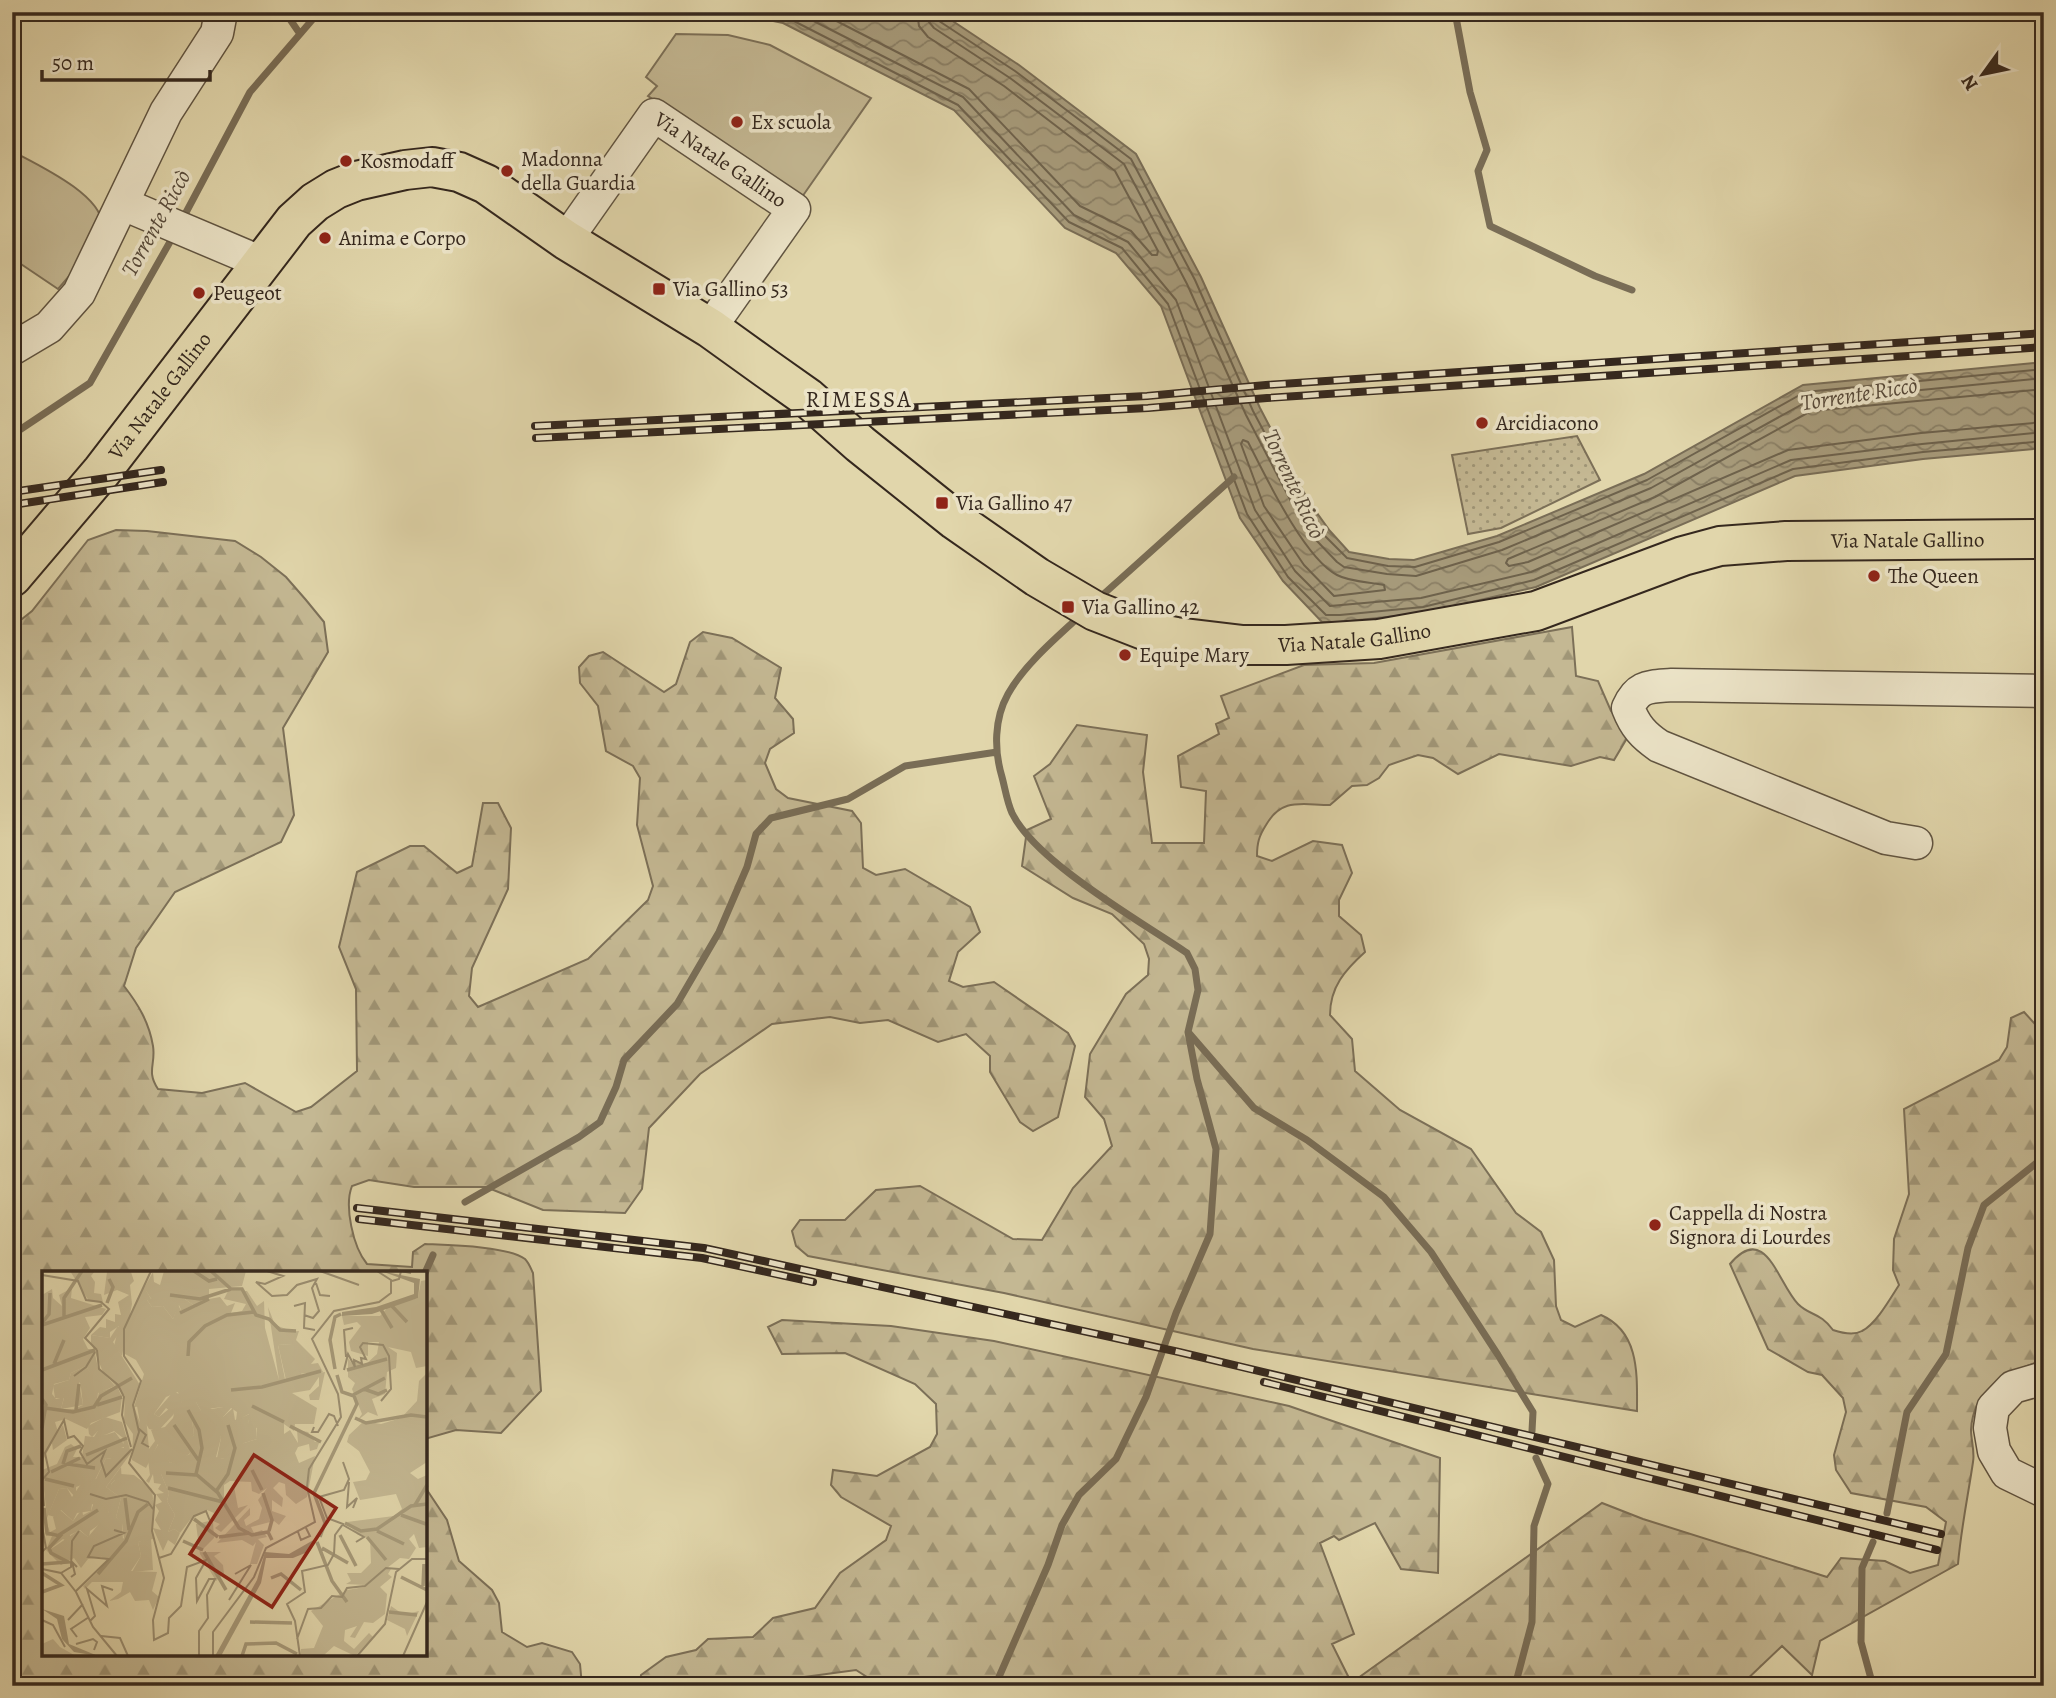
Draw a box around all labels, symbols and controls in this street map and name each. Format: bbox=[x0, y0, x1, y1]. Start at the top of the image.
scale bar bbox=[42, 38, 210, 82]
north arrow bbox=[1948, 38, 2018, 108]
text: 50 m bbox=[52, 49, 94, 77]
text: N bbox=[1955, 70, 1984, 96]
street label: Via Natale Gallino bbox=[648, 105, 792, 214]
place label: Ex scuola bbox=[751, 108, 832, 136]
marker: Ex scuola bbox=[729, 114, 745, 130]
place label: Madonna della Guardia bbox=[521, 145, 636, 197]
place label: Kosmodaff bbox=[360, 147, 457, 175]
marker: Kosmodaff bbox=[338, 153, 354, 169]
marker: Madonna della Guardia bbox=[499, 163, 515, 179]
water label: Torrente Riccò bbox=[114, 164, 198, 282]
place label: Anima e Corpo bbox=[338, 224, 466, 252]
marker: Anima e Corpo bbox=[317, 230, 333, 246]
place label: Via Gallino 53 bbox=[672, 275, 788, 303]
place label: Peugeot bbox=[213, 279, 282, 307]
marker: Via Gallino 53 bbox=[651, 281, 667, 297]
marker: Peugeot bbox=[191, 285, 207, 301]
street label: Via Natale Gallino bbox=[101, 326, 218, 466]
water label: Torrente Riccò bbox=[1798, 369, 1920, 419]
district label: RIMESSA bbox=[805, 384, 913, 415]
place label: Arcidiacono bbox=[1495, 409, 1599, 437]
marker: Arcidiacono bbox=[1474, 415, 1490, 431]
water label: Torrente Riccò bbox=[1255, 424, 1333, 544]
place label: Via Gallino 47 bbox=[955, 489, 1072, 517]
marker: Via Gallino 47 bbox=[934, 495, 950, 511]
street label: Via Natale Gallino bbox=[1830, 525, 1985, 555]
place label: The Queen bbox=[1888, 562, 1979, 590]
marker: The Queen bbox=[1866, 568, 1882, 584]
place label: Via Gallino 42 bbox=[1081, 593, 1199, 621]
marker: Via Gallino 42 bbox=[1060, 599, 1076, 615]
street label: Via Natale Gallino bbox=[1277, 616, 1433, 659]
place label: Equipe Mary bbox=[1139, 641, 1249, 669]
marker: Equipe Mary bbox=[1117, 647, 1133, 663]
place label: Cappella di Nostra Signora di Lourdes bbox=[1669, 1199, 1831, 1251]
marker: Cappella di Nostra Signora di Lourdes bbox=[1647, 1217, 1663, 1233]
inset map bbox=[42, 1271, 427, 1656]

